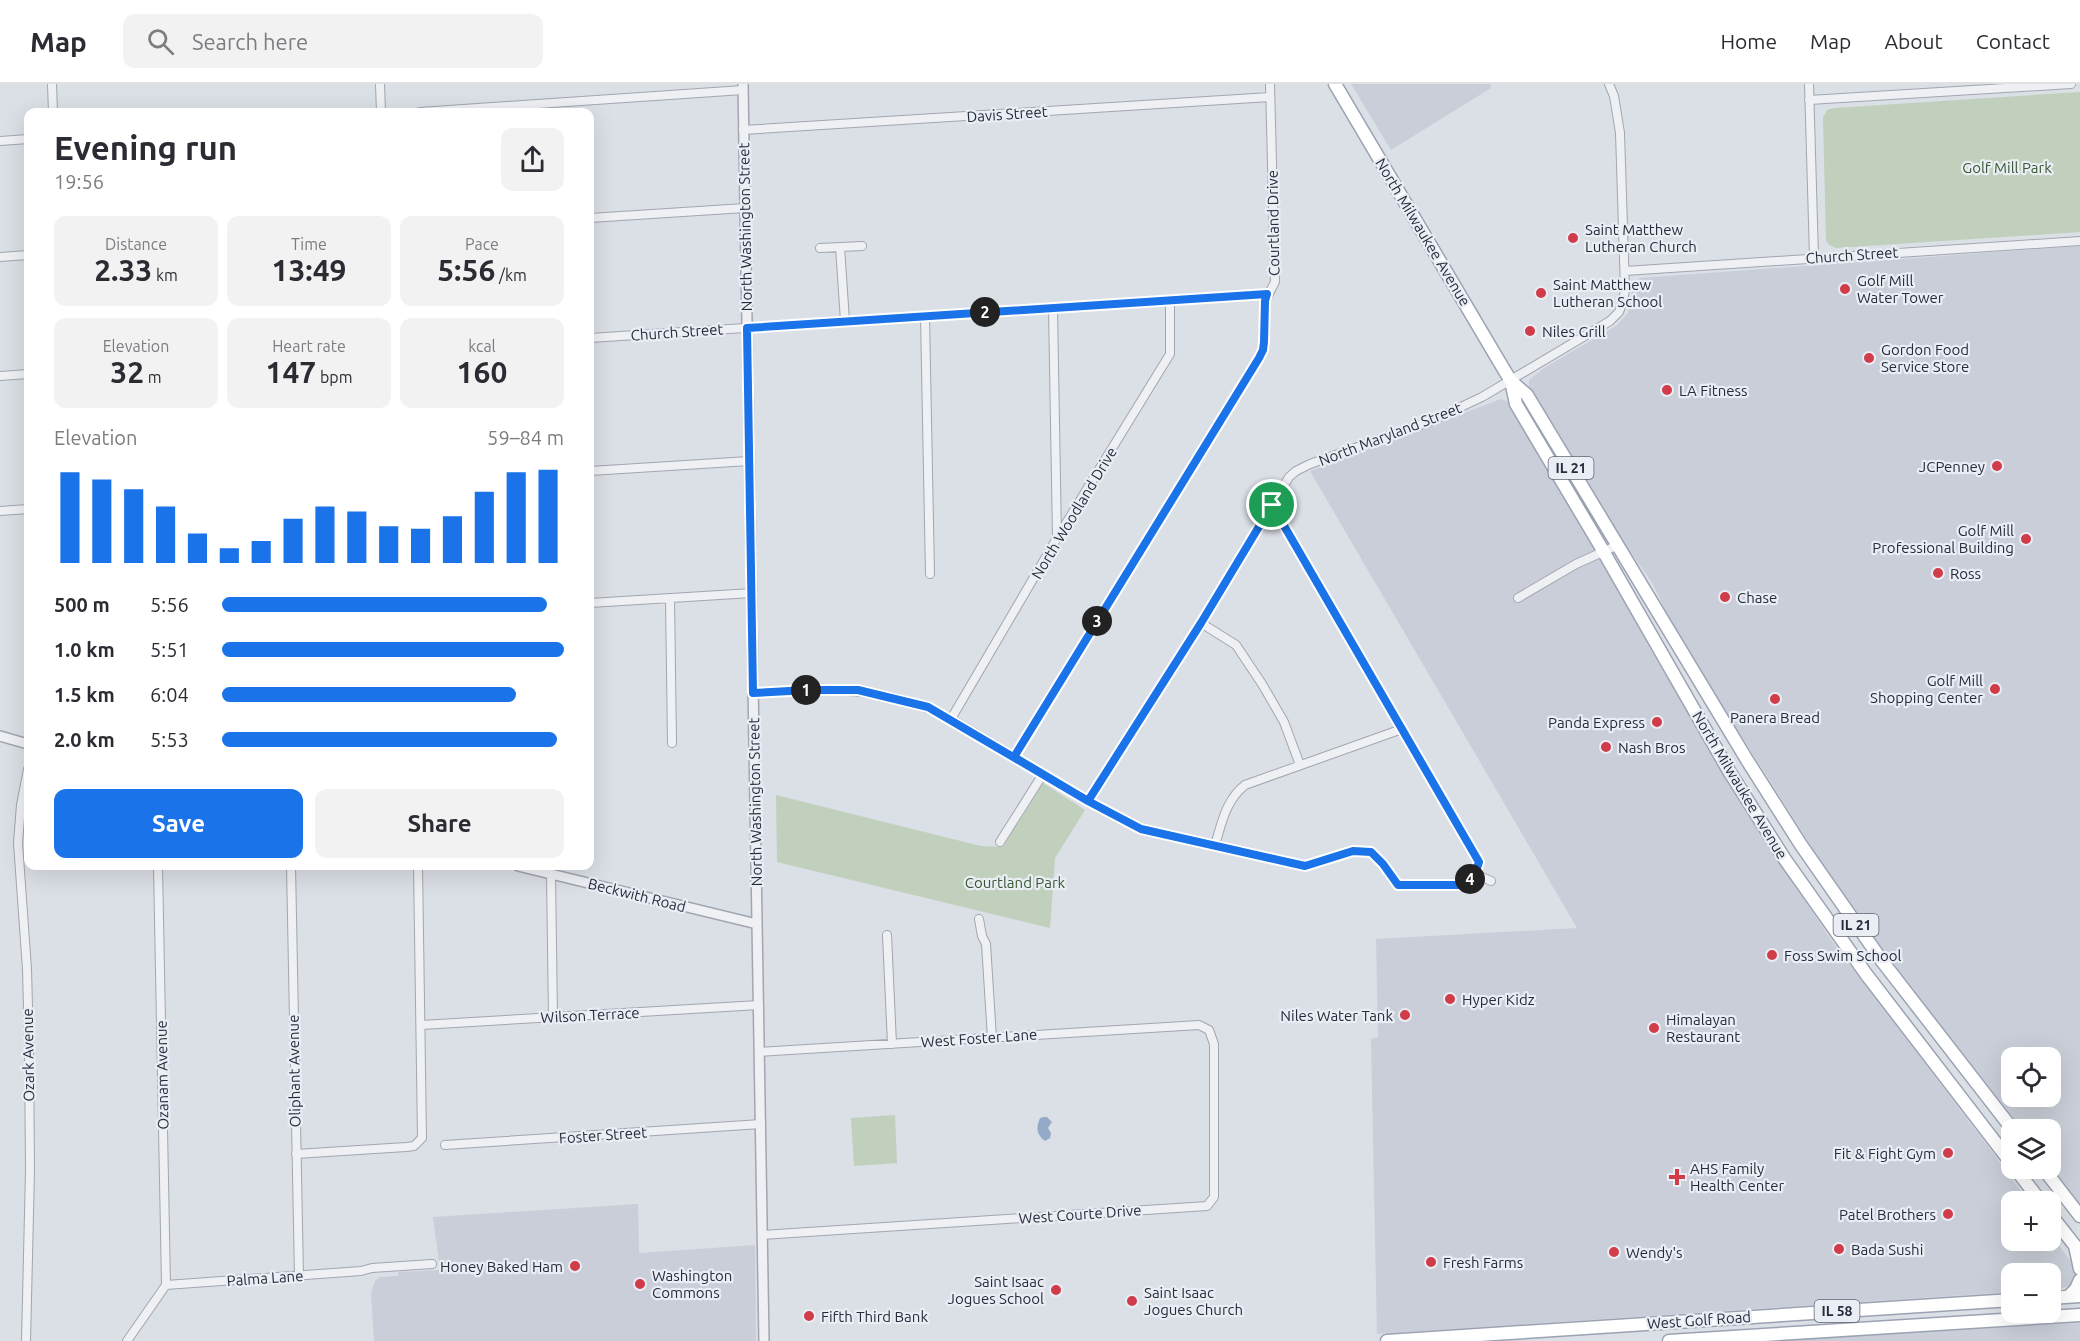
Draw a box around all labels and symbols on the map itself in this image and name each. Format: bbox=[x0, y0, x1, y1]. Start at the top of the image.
street label: Davis Street bbox=[966, 103, 1048, 125]
street label: North Washington Street bbox=[735, 142, 755, 312]
street label: North Milwaukee Avenue bbox=[1372, 155, 1474, 309]
park label: Golf Mill Park bbox=[1962, 159, 2052, 176]
street label: Courtland Drive bbox=[1264, 170, 1282, 276]
place label: Saint Matthew Lutheran Church bbox=[1585, 221, 1697, 255]
marker: Saint Matthew Lutheran Church bbox=[1566, 231, 1580, 245]
street label: Church Street bbox=[1805, 243, 1899, 267]
place label: Golf Mill Water Tower bbox=[1857, 272, 1944, 306]
place label: Saint Matthew Lutheran School bbox=[1553, 276, 1662, 310]
marker: Golf Mill Water Tower bbox=[1838, 282, 1852, 296]
marker: Saint Matthew Lutheran School bbox=[1534, 286, 1548, 300]
pin: 2 bbox=[970, 297, 1000, 327]
street label: Church Street bbox=[630, 320, 724, 344]
place label: Niles Grill bbox=[1542, 323, 1606, 340]
marker: Niles Grill bbox=[1523, 324, 1537, 338]
place label: Gordon Food Service Store bbox=[1881, 341, 1969, 375]
marker: Gordon Food Service Store bbox=[1862, 351, 1876, 365]
place label: LA Fitness bbox=[1679, 382, 1748, 399]
marker: LA Fitness bbox=[1660, 383, 1674, 397]
street label: North Maryland Street bbox=[1316, 399, 1464, 469]
street label: North Woodland Drive bbox=[1028, 444, 1120, 582]
road number: IL 21 bbox=[1548, 457, 1594, 479]
place label: JCPenney bbox=[1919, 458, 1985, 475]
marker: JCPenney bbox=[1990, 459, 2004, 473]
pin bbox=[1246, 479, 1297, 530]
place label: Golf Mill Professional Building bbox=[1872, 522, 2014, 556]
marker: Golf Mill Professional Building bbox=[2019, 532, 2033, 546]
place label: Ross bbox=[1950, 565, 1981, 582]
marker: Ross bbox=[1931, 566, 1945, 580]
place label: Chase bbox=[1737, 589, 1777, 606]
marker: Chase bbox=[1718, 590, 1732, 604]
pin: 3 bbox=[1082, 606, 1112, 636]
place label: Golf Mill Shopping Center bbox=[1870, 672, 1983, 706]
pin: 1 bbox=[791, 675, 821, 705]
marker: Golf Mill Shopping Center bbox=[1988, 682, 2002, 696]
marker: Panera Bread bbox=[1768, 692, 1782, 706]
street label: North Milwaukee Avenue bbox=[1689, 708, 1791, 862]
place label: Panera Bread bbox=[1730, 709, 1820, 726]
place label: Panda Express bbox=[1548, 714, 1645, 731]
marker: Panda Express bbox=[1650, 715, 1664, 729]
street label: North Washington Street bbox=[745, 717, 765, 887]
place label: Nash Bros bbox=[1618, 739, 1685, 756]
marker: Nash Bros bbox=[1599, 740, 1613, 754]
pin: 4 bbox=[1455, 864, 1485, 894]
park label: Courtland Park bbox=[965, 874, 1066, 891]
street label: Beckwith Road bbox=[586, 875, 688, 915]
road number: IL 21 bbox=[1834, 914, 1878, 936]
place label: Foss Swim School bbox=[1784, 947, 1902, 964]
marker: Foss Swim School bbox=[1765, 948, 1779, 962]
place label: Hyper Kidz bbox=[1462, 991, 1535, 1008]
marker: Hyper Kidz bbox=[1443, 992, 1457, 1006]
street label: Wilson Terrace bbox=[540, 1004, 640, 1026]
place label: Niles Water Tank bbox=[1280, 1007, 1393, 1024]
street label: Ozark Avenue bbox=[19, 1008, 37, 1102]
marker: Niles Water Tank bbox=[1398, 1008, 1412, 1022]
place label: Himalayan Restaurant bbox=[1666, 1011, 1740, 1045]
street label: Oliphant Avenue bbox=[285, 1015, 303, 1127]
street label: Ozanam Avenue bbox=[153, 1020, 171, 1130]
marker: Himalayan Restaurant bbox=[1647, 1021, 1661, 1035]
street label: West Foster Lane bbox=[920, 1025, 1038, 1051]
street label: Foster Street bbox=[558, 1123, 648, 1147]
place label: Fit & Fight Gym bbox=[1834, 1145, 1936, 1162]
marker: Fit & Fight Gym bbox=[1941, 1146, 1955, 1160]
place label: AHS Family Health Center bbox=[1690, 1160, 1784, 1194]
marker: AHS Family Health Center bbox=[1668, 1168, 1686, 1186]
street label: West Courte Drive bbox=[1018, 1201, 1142, 1227]
place label: Patel Brothers bbox=[1839, 1206, 1936, 1223]
marker: Patel Brothers bbox=[1941, 1207, 1955, 1221]
place label: Bada Sushi bbox=[1851, 1241, 1923, 1258]
marker: Bada Sushi bbox=[1832, 1242, 1846, 1256]
place label: Wendy's bbox=[1626, 1244, 1683, 1261]
marker: Wendy's bbox=[1607, 1245, 1621, 1259]
place label: Fresh Farms bbox=[1443, 1254, 1523, 1271]
marker: Fresh Farms bbox=[1424, 1255, 1438, 1269]
place label: Honey Baked Ham bbox=[440, 1258, 563, 1275]
marker: Honey Baked Ham bbox=[568, 1259, 582, 1273]
street label: Palma Lane bbox=[226, 1267, 304, 1289]
place label: Washington Commons bbox=[652, 1267, 732, 1301]
place label: Saint Isaac Jogues School bbox=[948, 1273, 1044, 1307]
marker: Washington Commons bbox=[633, 1277, 647, 1291]
marker: Saint Isaac Jogues School bbox=[1049, 1283, 1063, 1297]
place label: Saint Isaac Jogues Church bbox=[1144, 1284, 1243, 1318]
marker: Saint Isaac Jogues Church bbox=[1125, 1294, 1139, 1308]
road number: IL 58 bbox=[1814, 1300, 1860, 1322]
place label: Fifth Third Bank bbox=[821, 1308, 928, 1325]
street label: West Golf Road bbox=[1646, 1308, 1752, 1332]
marker: Fifth Third Bank bbox=[802, 1309, 816, 1323]

